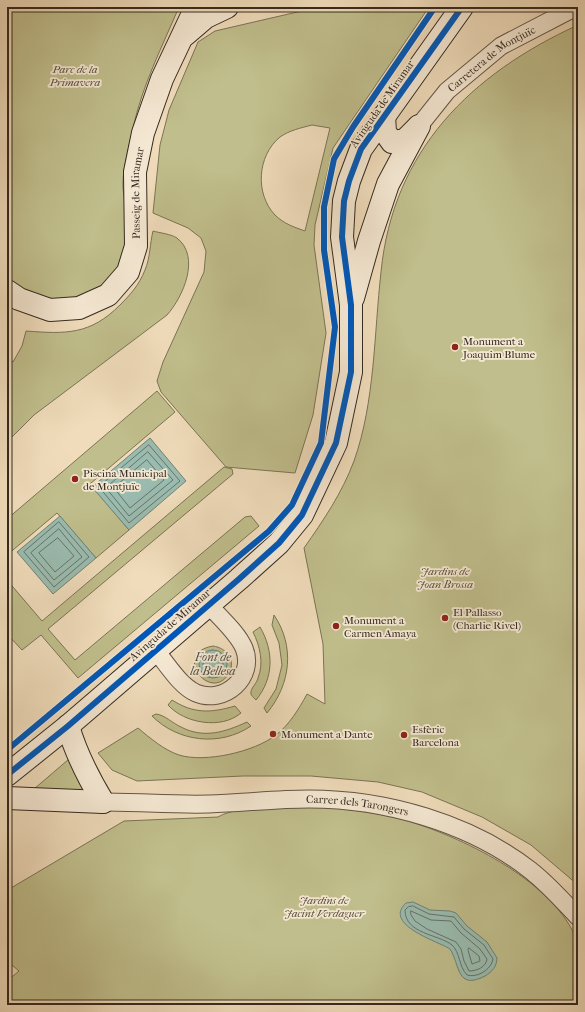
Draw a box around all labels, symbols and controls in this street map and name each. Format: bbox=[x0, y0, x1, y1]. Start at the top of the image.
street label: Carretera de Montjuïc bbox=[445, 23, 537, 94]
street label: Avinguda de Miramar bbox=[346, 58, 417, 151]
park label: Parc de la Primavera bbox=[49, 63, 101, 89]
street label: Passeig de Miramar bbox=[128, 145, 147, 239]
place label: Monument a Joaquim Blume bbox=[462, 335, 536, 361]
marker: Monument a Joaquim Blume bbox=[450, 342, 460, 352]
place label: Piscina Municipal de Montjuïc bbox=[83, 467, 167, 493]
marker: Piscina Municipal de Montjuïc bbox=[70, 474, 80, 484]
park label: Jardins de Joan Brossa bbox=[417, 565, 473, 591]
street label: Avinguda de Miramar bbox=[126, 586, 214, 665]
place label: El Pallasso (Charlie Rivel) bbox=[453, 606, 521, 632]
marker: El Pallasso (Charlie Rivel) bbox=[440, 613, 450, 623]
place label: Monument a Carmen Amaya bbox=[344, 614, 417, 640]
marker: Monument a Carmen Amaya bbox=[331, 621, 341, 631]
water label: Font de la Bellesa bbox=[189, 650, 236, 678]
place label: Esfèric Barcelona bbox=[412, 723, 460, 749]
place label: Monument a Dante bbox=[281, 728, 373, 741]
marker: Monument a Dante bbox=[268, 729, 278, 739]
marker: Esfèric Barcelona bbox=[399, 730, 409, 740]
street label: Carrer dels Tarongers bbox=[306, 792, 410, 818]
park label: Jardins de Jacint Verdaguer bbox=[284, 894, 365, 920]

